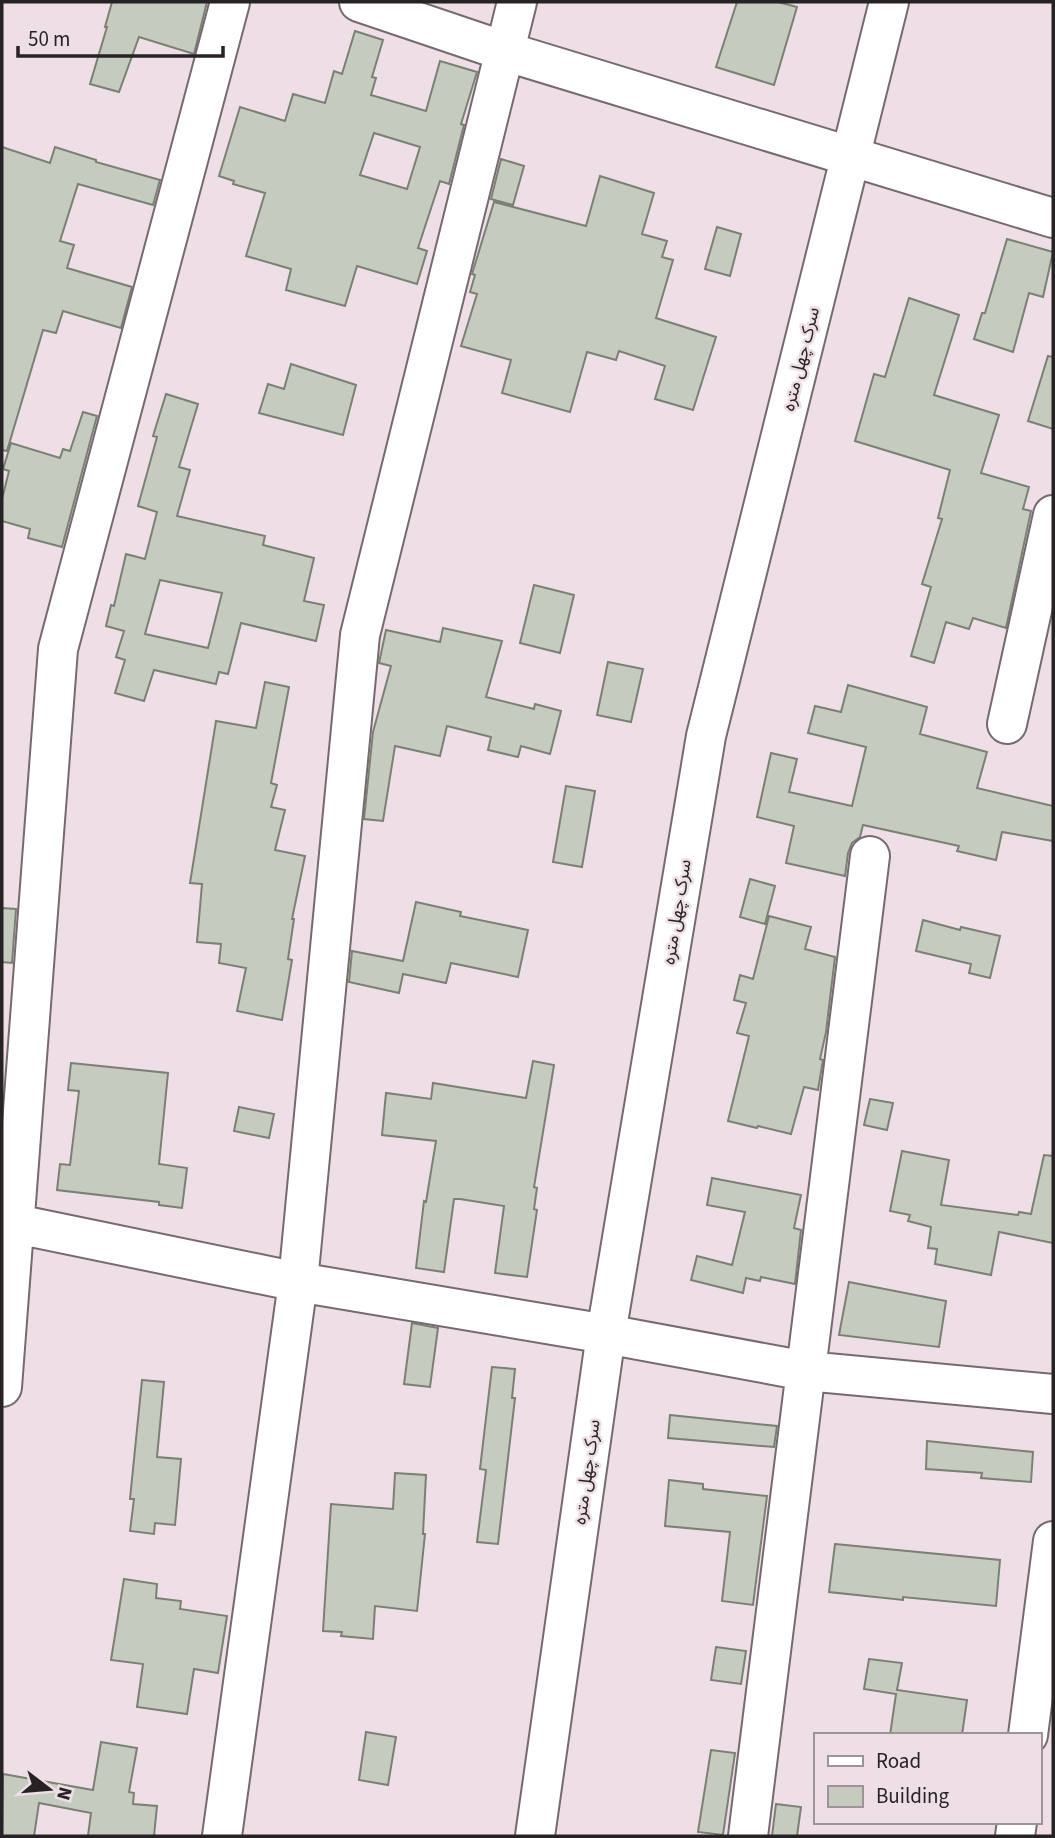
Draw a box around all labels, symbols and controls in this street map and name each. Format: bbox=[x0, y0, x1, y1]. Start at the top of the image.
scale bar bbox=[18, 14, 222, 58]
text: 50 m bbox=[28, 24, 70, 54]
street label: سرک چهل متره bbox=[776, 304, 826, 414]
street label: سرک چهل متره bbox=[656, 858, 698, 966]
street label: سرک چهل متره bbox=[567, 1418, 607, 1526]
legend bbox=[814, 1733, 1041, 1824]
text: Road bbox=[876, 1746, 921, 1776]
north arrow bbox=[14, 1754, 84, 1824]
text: Building bbox=[876, 1781, 950, 1811]
text: N bbox=[49, 1783, 79, 1803]

